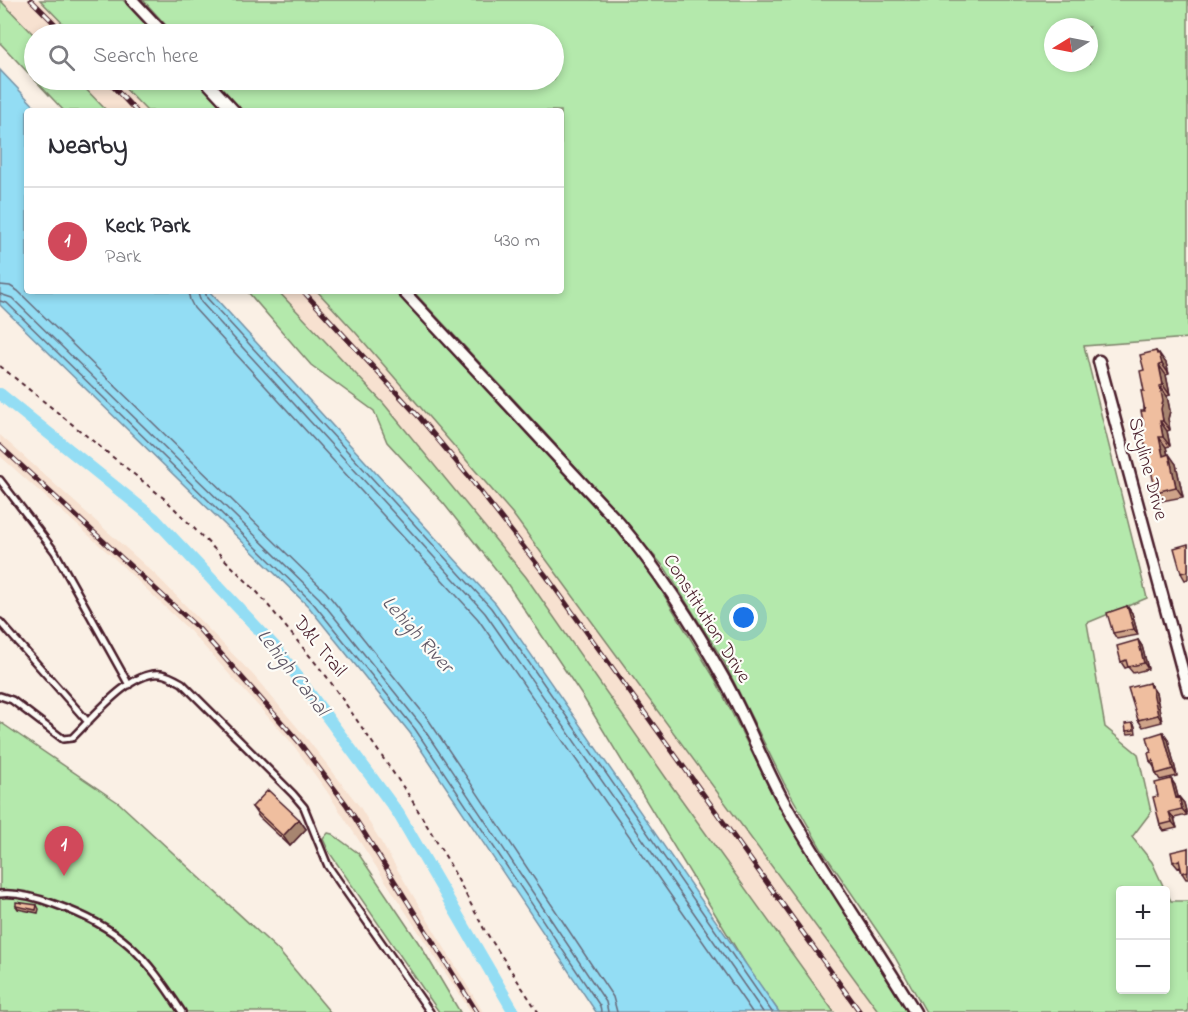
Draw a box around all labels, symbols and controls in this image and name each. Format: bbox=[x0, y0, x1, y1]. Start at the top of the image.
north arrow bbox=[1044, 18, 1098, 72]
search box bbox=[24, 24, 564, 90]
icon: search bbox=[45, 41, 78, 74]
text: Search here bbox=[93, 41, 198, 73]
text: Nearby bbox=[48, 128, 127, 166]
text: Keck Park bbox=[105, 211, 190, 243]
text: 1 bbox=[64, 227, 71, 256]
text: 430 m bbox=[494, 227, 540, 256]
text: Park bbox=[105, 243, 141, 272]
street label: Skyline Drive bbox=[1119, 414, 1175, 524]
street label: Constitution Drive bbox=[655, 549, 757, 689]
water label: Lehigh River bbox=[373, 590, 462, 683]
your location bbox=[729, 603, 758, 632]
street label: D&L Trail bbox=[285, 609, 353, 684]
water label: Lehigh Canal bbox=[248, 623, 337, 725]
pin: 1 bbox=[44, 826, 84, 876]
map controls bbox=[1116, 886, 1170, 994]
button: + bbox=[1116, 886, 1170, 940]
button: − bbox=[1116, 940, 1170, 994]

